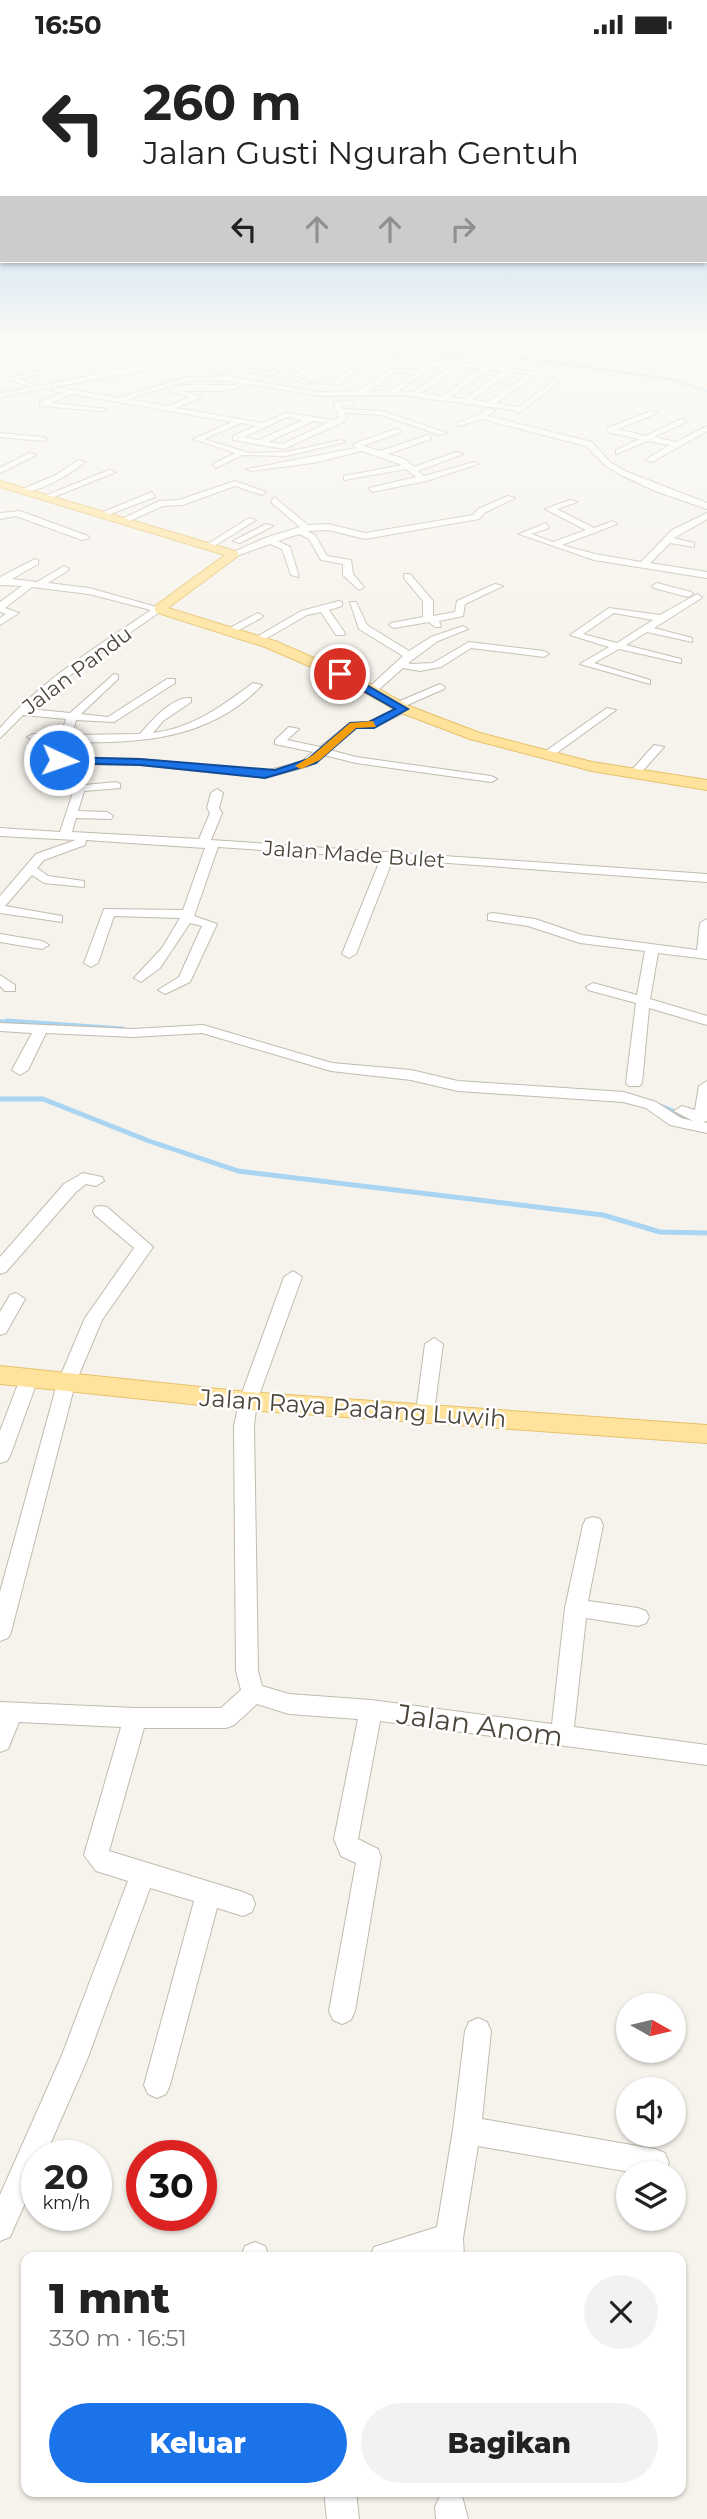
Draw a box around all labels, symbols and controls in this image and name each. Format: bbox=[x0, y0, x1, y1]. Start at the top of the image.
text: 16:50 bbox=[35, 9, 102, 41]
text: 260 m bbox=[143, 73, 302, 132]
icon: left bbox=[28, 77, 119, 168]
text: Jalan Gusti Ngurah Gentuh bbox=[143, 133, 579, 172]
icon: left bbox=[225, 210, 263, 248]
icon: ahead bbox=[298, 210, 336, 248]
icon: ahead bbox=[371, 210, 409, 248]
icon: right bbox=[444, 210, 482, 248]
street label: Jalan Pandu bbox=[17, 621, 137, 720]
pin bbox=[310, 644, 370, 704]
icon: arrive bbox=[321, 655, 359, 693]
position arrow bbox=[22, 723, 96, 797]
street label: Jalan Made Bulet bbox=[261, 835, 446, 873]
street label: Jalan Raya Padang Luwih bbox=[198, 1383, 507, 1433]
street label: Jalan Anom bbox=[394, 1696, 565, 1753]
north arrow bbox=[616, 1993, 686, 2063]
map controls bbox=[616, 1993, 686, 2231]
button: sound bbox=[616, 2077, 686, 2147]
speed limit sign: 30 bbox=[126, 2140, 217, 2231]
text: 20 bbox=[44, 2155, 89, 2198]
button: layers bbox=[616, 2161, 686, 2231]
text: km/h bbox=[42, 2192, 91, 2214]
text: 1 mnt bbox=[49, 2272, 170, 2324]
button: close bbox=[584, 2275, 658, 2349]
text: 330 m · 16:51 bbox=[49, 2324, 187, 2352]
button: Keluar bbox=[49, 2403, 347, 2483]
button: Bagikan bbox=[361, 2403, 658, 2483]

